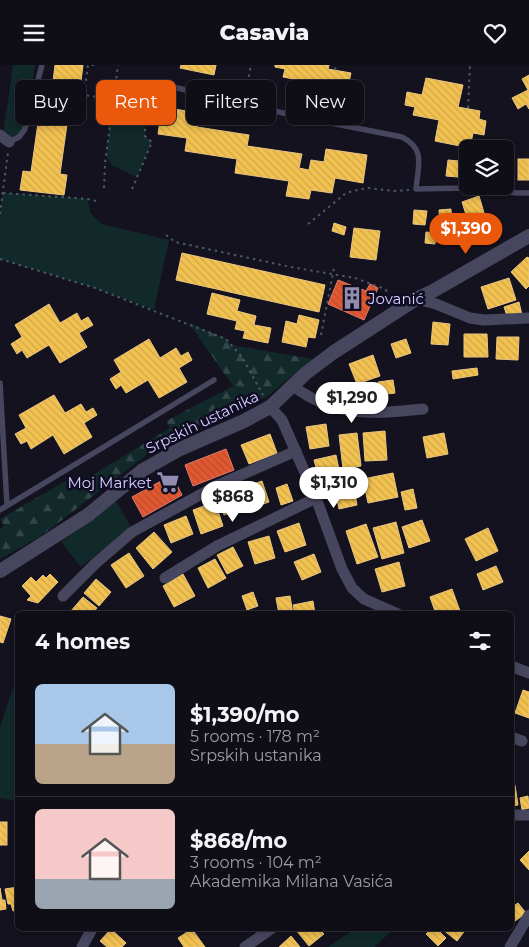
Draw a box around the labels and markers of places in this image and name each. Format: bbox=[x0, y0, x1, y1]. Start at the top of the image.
pin: $1,390 bbox=[425, 213, 507, 255]
building icon: Jovanić bbox=[339, 285, 365, 311]
place label: Jovanić bbox=[367, 289, 424, 308]
pin: $1,290 bbox=[311, 381, 393, 424]
pin: $1,310 bbox=[293, 467, 375, 509]
supermarket icon: Moj Market bbox=[155, 469, 181, 495]
place label: Moj Market bbox=[67, 473, 152, 492]
pin: $868 bbox=[203, 481, 263, 523]

